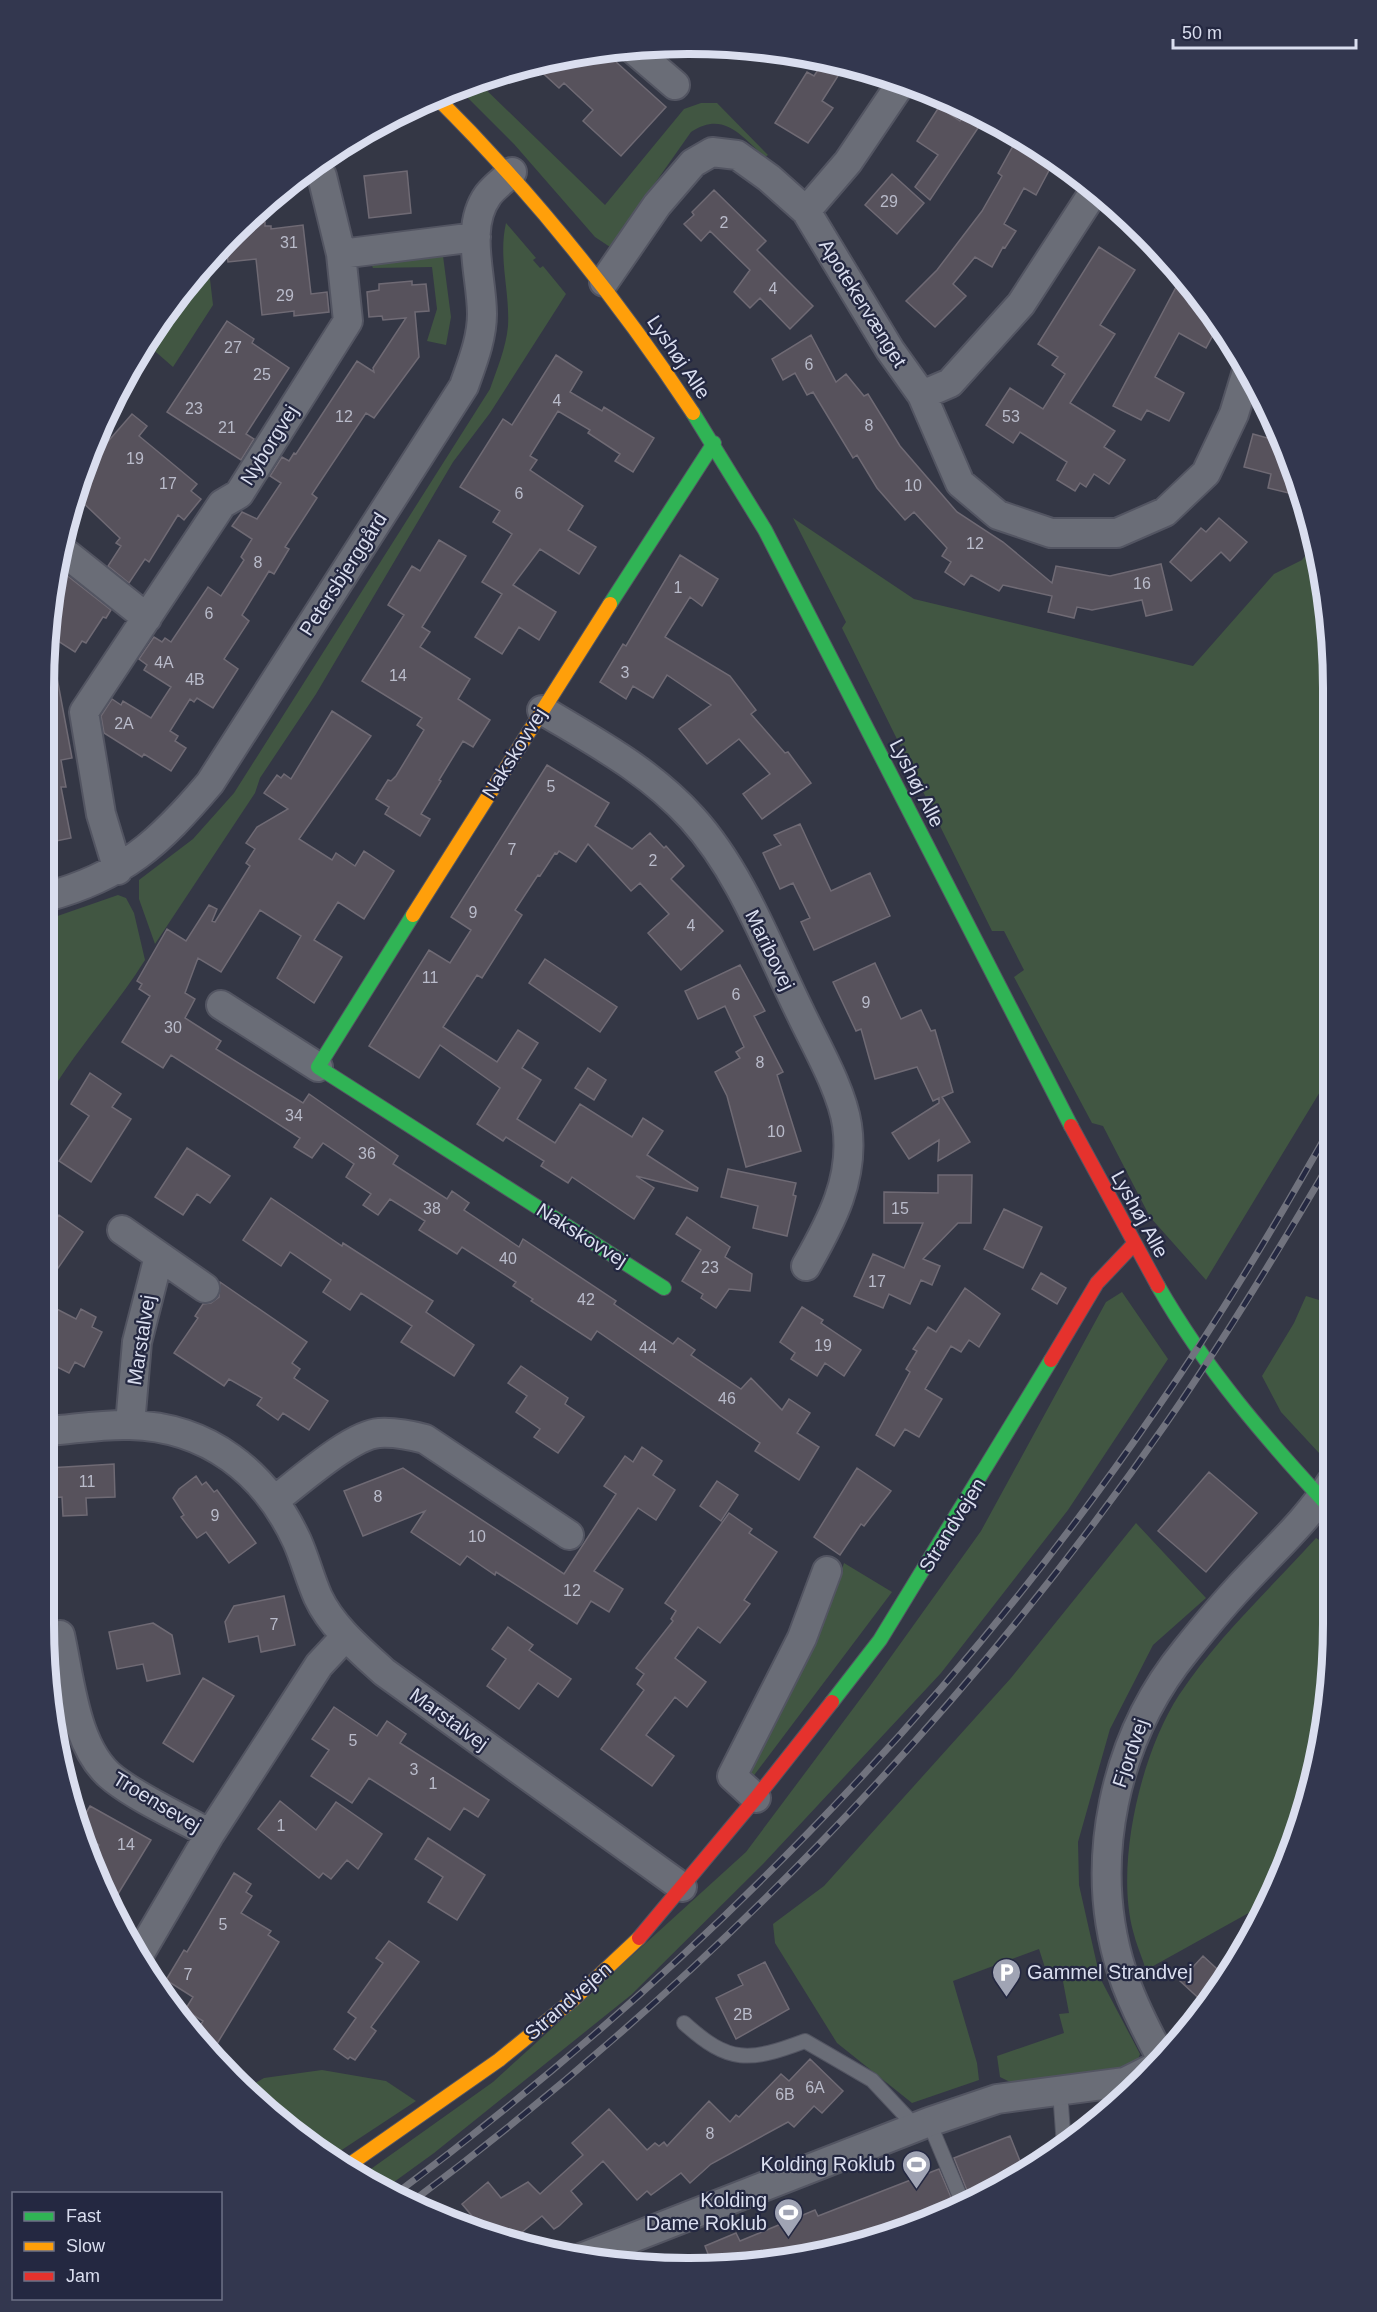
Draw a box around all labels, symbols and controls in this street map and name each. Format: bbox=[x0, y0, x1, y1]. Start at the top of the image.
scale bar bbox=[1173, 12, 1356, 50]
text: 50 m bbox=[1182, 23, 1222, 43]
house number: 29 bbox=[880, 193, 898, 210]
house number: 2 bbox=[720, 214, 729, 231]
house number: 31 bbox=[280, 234, 298, 251]
street label: Apotekervænget bbox=[815, 235, 911, 371]
house number: 4 bbox=[769, 280, 778, 297]
house number: 29 bbox=[276, 287, 294, 304]
street label: Lyshøj Alle bbox=[643, 311, 715, 403]
house number: 27 bbox=[224, 339, 242, 356]
house number: 6 bbox=[805, 356, 814, 373]
house number: 25 bbox=[253, 366, 271, 383]
house number: 4 bbox=[553, 392, 562, 409]
house number: 23 bbox=[185, 400, 203, 417]
street label: Nyborgvej bbox=[236, 401, 302, 489]
house number: 12 bbox=[335, 408, 353, 425]
house number: 53 bbox=[1002, 408, 1020, 425]
house number: 8 bbox=[865, 417, 874, 434]
house number: 21 bbox=[218, 419, 236, 436]
house number: 19 bbox=[126, 450, 144, 467]
house number: 17 bbox=[159, 475, 177, 492]
house number: 10 bbox=[904, 477, 922, 494]
house number: 6 bbox=[515, 485, 524, 502]
street label: Petersbjerggård bbox=[295, 508, 391, 640]
house number: 12 bbox=[966, 535, 984, 552]
house number: 8 bbox=[254, 554, 263, 571]
house number: 16 bbox=[1133, 575, 1151, 592]
house number: 1 bbox=[674, 579, 683, 596]
house number: 6 bbox=[205, 605, 214, 622]
house number: 4A bbox=[154, 654, 174, 671]
house number: 3 bbox=[621, 664, 630, 681]
house number: 14 bbox=[389, 667, 407, 684]
house number: 4B bbox=[185, 671, 205, 688]
street label: Nakskovvej bbox=[478, 704, 550, 802]
house number: 2A bbox=[114, 715, 134, 732]
street label: Lyshøj Alle bbox=[885, 735, 949, 831]
house number: 5 bbox=[547, 778, 556, 795]
house number: 7 bbox=[508, 841, 517, 858]
house number: 2 bbox=[649, 852, 658, 869]
house number: 9 bbox=[469, 904, 478, 921]
street label: Maribovej bbox=[741, 906, 799, 994]
house number: 4 bbox=[687, 917, 696, 934]
house number: 11 bbox=[422, 969, 438, 986]
house number: 6 bbox=[732, 986, 741, 1003]
house number: 9 bbox=[862, 994, 871, 1011]
house number: 30 bbox=[164, 1019, 182, 1036]
house number: 8 bbox=[756, 1054, 765, 1071]
house number: 34 bbox=[285, 1107, 303, 1124]
house number: 10 bbox=[767, 1123, 785, 1140]
house number: 36 bbox=[358, 1145, 376, 1162]
street label: Lyshøj Alle bbox=[1107, 1167, 1173, 1261]
street label: Nakskovvej bbox=[533, 1199, 631, 1271]
house number: 38 bbox=[423, 1200, 441, 1217]
house number: 15 bbox=[891, 1200, 909, 1217]
house number: 40 bbox=[499, 1250, 517, 1267]
house number: 23 bbox=[701, 1259, 719, 1276]
house number: 17 bbox=[868, 1273, 886, 1290]
house number: 42 bbox=[577, 1291, 595, 1308]
street label: Marstalvej bbox=[123, 1293, 159, 1387]
house number: 19 bbox=[814, 1337, 832, 1354]
house number: 44 bbox=[639, 1339, 657, 1356]
house number: 46 bbox=[718, 1390, 736, 1407]
house number: 11 bbox=[79, 1473, 95, 1490]
street label: Strandvejen bbox=[914, 1474, 990, 1576]
house number: 8 bbox=[374, 1488, 383, 1505]
house number: 9 bbox=[211, 1507, 220, 1524]
house number: 10 bbox=[468, 1528, 486, 1545]
house number: 12 bbox=[563, 1582, 581, 1599]
house number: 7 bbox=[270, 1616, 279, 1633]
street label: Marstalvej bbox=[406, 1683, 492, 1755]
street label: Fjordvej bbox=[1108, 1716, 1152, 1790]
house number: 5 bbox=[349, 1732, 358, 1749]
house number: 3 bbox=[410, 1761, 419, 1778]
street label: Troensevej bbox=[109, 1767, 205, 1837]
house number: 1 bbox=[429, 1775, 438, 1792]
house number: 1 bbox=[277, 1817, 286, 1834]
house number: 14 bbox=[117, 1836, 135, 1853]
house number: 5 bbox=[219, 1916, 228, 1933]
parking icon: Gammel Strandvej bbox=[990, 1956, 1022, 1998]
street label: Strandvejen bbox=[521, 1958, 615, 2044]
place label: Gammel Strandvej bbox=[1027, 1961, 1193, 1983]
house number: 7 bbox=[184, 1966, 193, 1983]
house number: 2B bbox=[733, 2006, 753, 2023]
house number: 6A bbox=[805, 2079, 825, 2096]
house number: 6B bbox=[775, 2086, 795, 2103]
house number: 8 bbox=[706, 2125, 715, 2142]
sports icon: Kolding Roklub bbox=[900, 2148, 932, 2190]
place label: Kolding Roklub bbox=[760, 2153, 895, 2175]
place label: Kolding Dame Roklub bbox=[646, 2189, 767, 2234]
legend bbox=[12, 2192, 222, 2300]
sports icon: Kolding Dame Roklub bbox=[772, 2196, 804, 2238]
text: Fast bbox=[66, 2206, 101, 2226]
text: Slow bbox=[66, 2236, 106, 2256]
text: Jam bbox=[66, 2266, 100, 2286]

